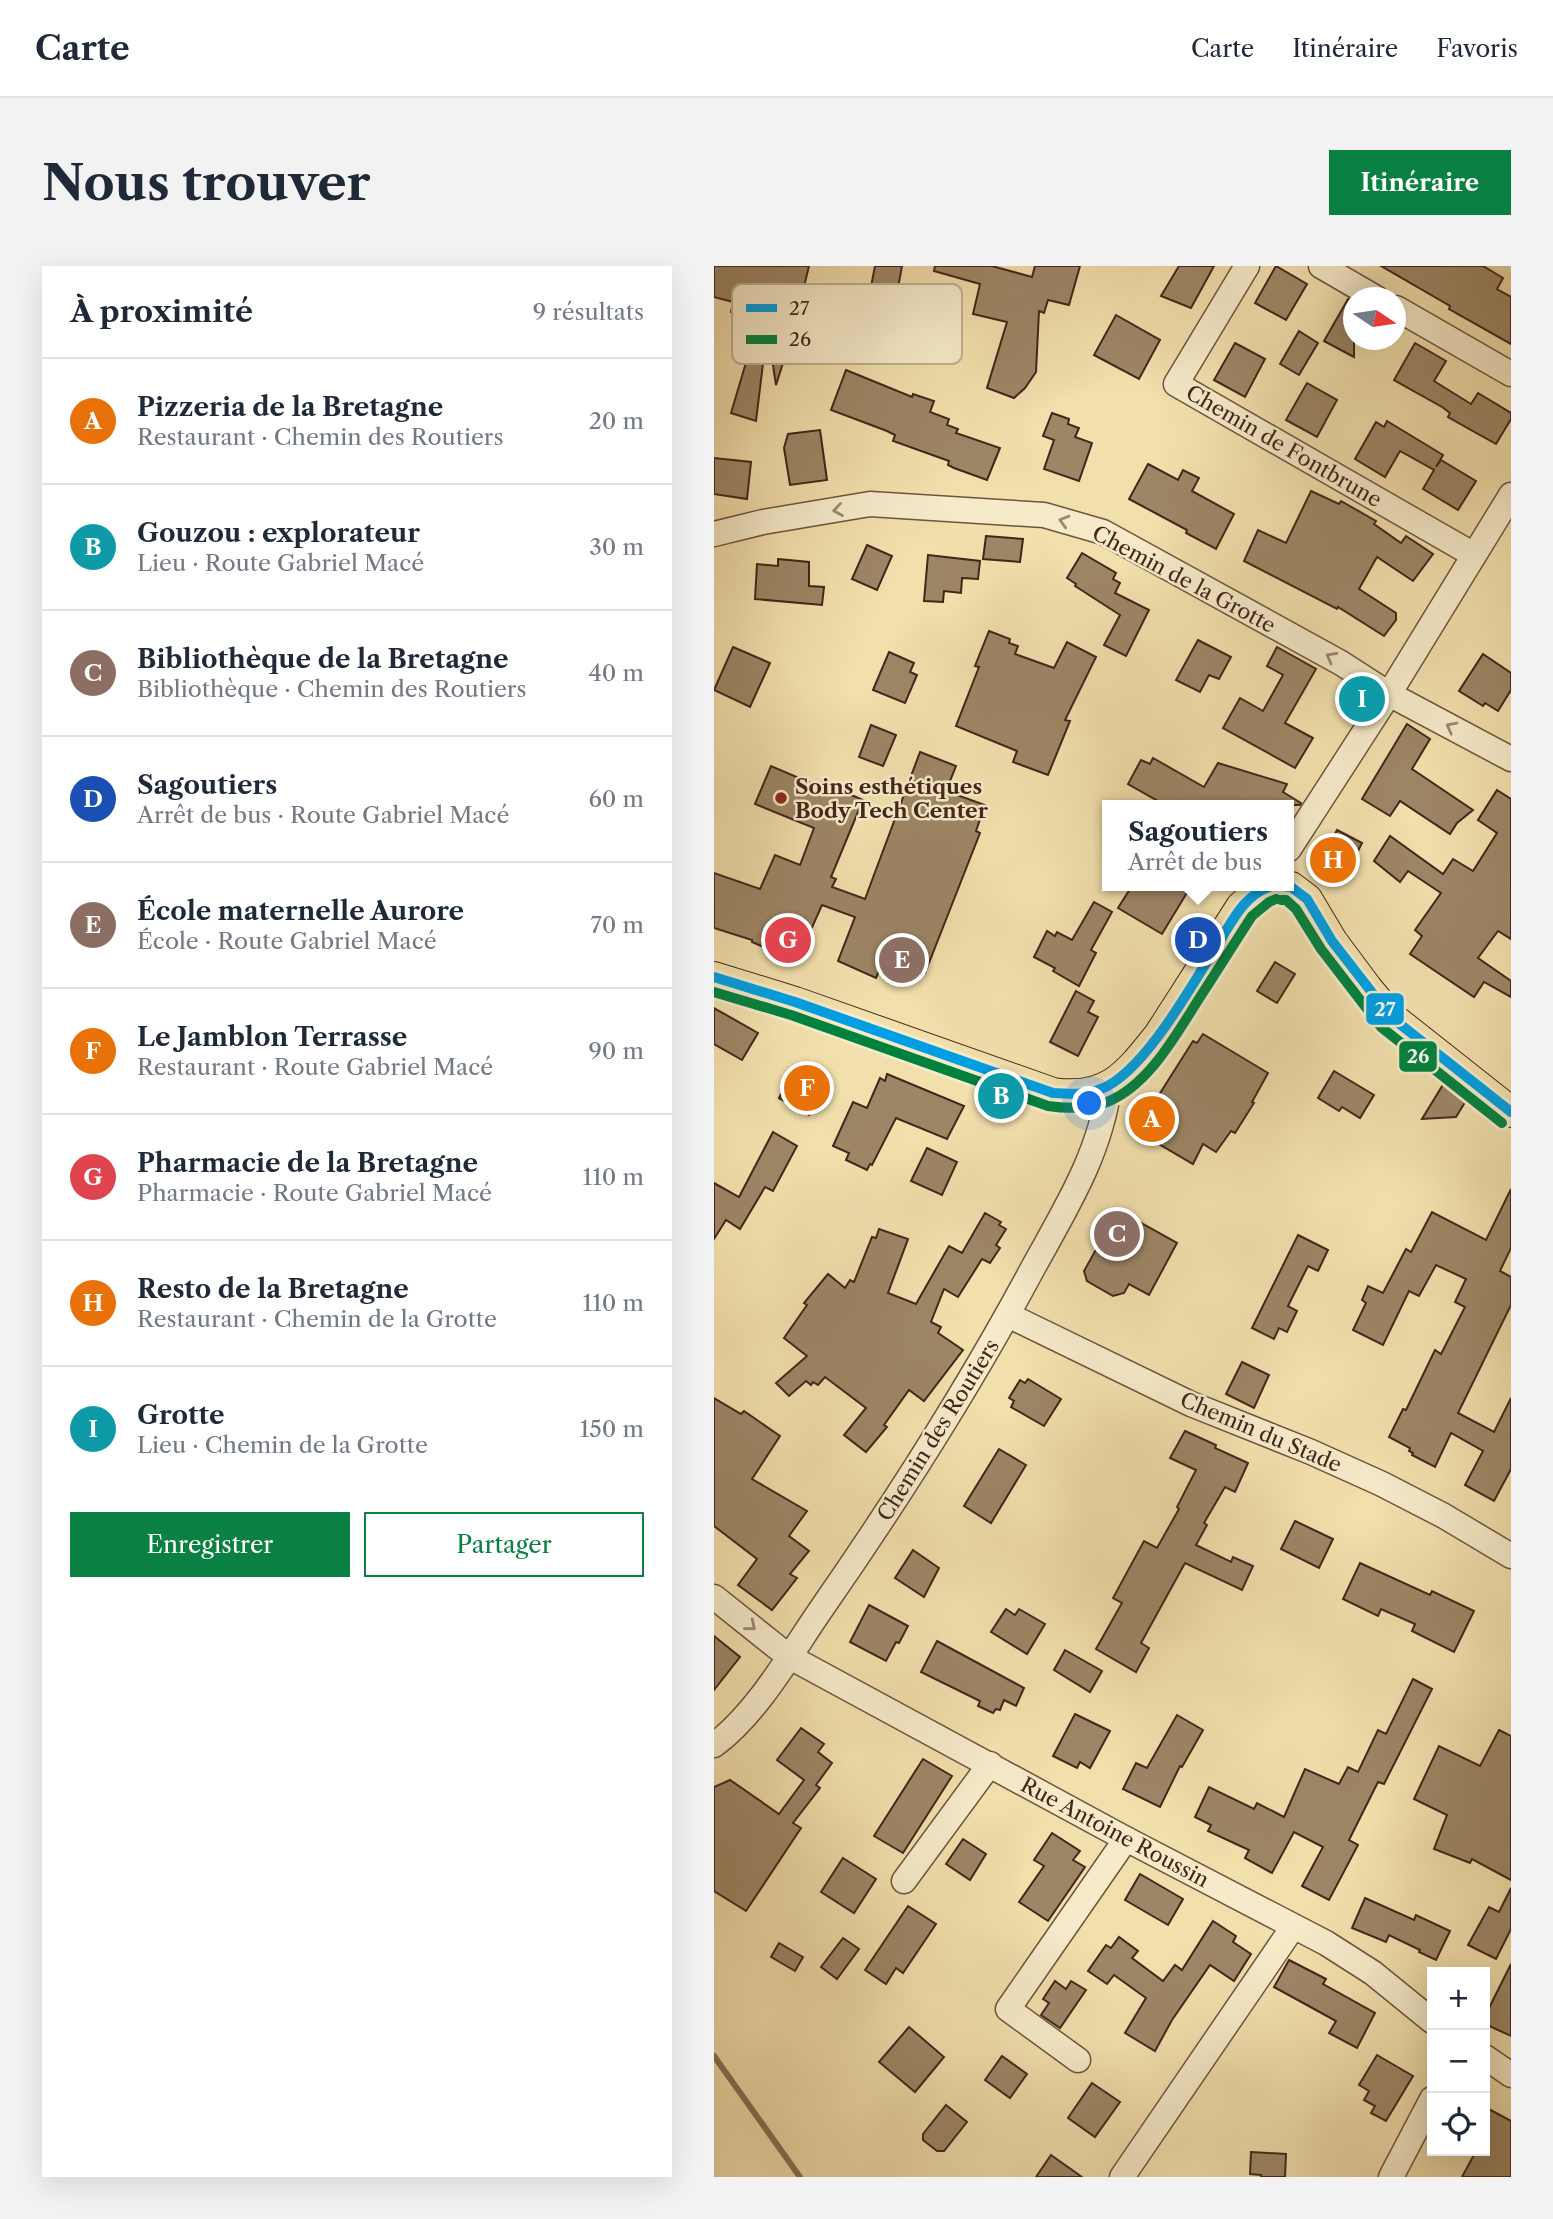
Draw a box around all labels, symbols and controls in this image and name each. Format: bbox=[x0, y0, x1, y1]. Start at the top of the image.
text: Carte bbox=[35, 28, 130, 69]
text: Carte bbox=[1191, 34, 1254, 63]
text: Itinéraire bbox=[1292, 34, 1398, 63]
text: Favoris bbox=[1436, 34, 1518, 63]
button: Itinéraire bbox=[1329, 150, 1511, 215]
text: Nous trouver bbox=[42, 152, 370, 213]
legend bbox=[732, 284, 962, 364]
north arrow bbox=[1343, 287, 1406, 350]
text: À proximité bbox=[70, 293, 253, 330]
text: 27 bbox=[789, 297, 810, 320]
text: 9 résultats bbox=[533, 298, 644, 326]
text: 26 bbox=[789, 328, 811, 351]
street label: Chemin de Fontbrune bbox=[1182, 380, 1386, 512]
text: Pizzeria de la Bretagne bbox=[137, 391, 443, 423]
text: A bbox=[84, 407, 102, 435]
text: 20 m bbox=[589, 407, 644, 435]
text: Restaurant · Chemin des Routiers bbox=[137, 423, 503, 451]
one-way arrow bbox=[832, 502, 844, 517]
one-way arrow bbox=[1058, 514, 1070, 529]
text: Gouzou : explorateur bbox=[137, 517, 420, 549]
street label: Chemin de la Grotte bbox=[1088, 520, 1280, 638]
text: B bbox=[84, 533, 102, 561]
text: 30 m bbox=[589, 533, 644, 561]
text: Lieu · Route Gabriel Macé bbox=[137, 549, 424, 577]
text: Bibliothèque de la Bretagne bbox=[137, 643, 509, 675]
one-way arrow bbox=[1326, 652, 1339, 665]
text: C bbox=[84, 659, 102, 687]
text: 40 m bbox=[589, 659, 644, 687]
pin: I bbox=[1339, 673, 1385, 725]
text: Bibliothèque · Chemin des Routiers bbox=[137, 675, 526, 703]
one-way arrow bbox=[1446, 722, 1458, 735]
text: Sagoutiers bbox=[137, 769, 277, 801]
place label: Soins esthétiques Body Tech Center bbox=[795, 774, 989, 823]
text: D bbox=[83, 785, 103, 813]
text: 60 m bbox=[588, 785, 644, 813]
marker: Soins esthétiques Body Tech Center bbox=[773, 790, 789, 806]
popup bbox=[1102, 800, 1294, 891]
text: Arrêt de bus · Route Gabriel Macé bbox=[137, 801, 509, 829]
text: Sagoutiers bbox=[1128, 816, 1268, 848]
pin: H bbox=[1310, 834, 1356, 886]
text: Arrêt de bus bbox=[1128, 848, 1262, 876]
text: École maternelle Aurore bbox=[137, 895, 464, 927]
text: E bbox=[85, 911, 101, 939]
text: 70 m bbox=[591, 911, 644, 939]
pin: G bbox=[765, 914, 811, 966]
pin: D bbox=[1175, 914, 1221, 966]
text: École · Route Gabriel Macé bbox=[137, 927, 437, 955]
pin: E bbox=[879, 934, 925, 986]
line badge: 27 bbox=[1365, 992, 1405, 1026]
text: 27 bbox=[1374, 998, 1396, 1021]
text: Le Jamblon Terrasse bbox=[137, 1021, 407, 1053]
text: F bbox=[85, 1037, 101, 1065]
text: 90 m bbox=[588, 1037, 644, 1065]
line badge: 26 bbox=[1398, 1040, 1438, 1073]
text: 26 bbox=[1407, 1045, 1429, 1068]
text: Restaurant · Route Gabriel Macé bbox=[137, 1053, 493, 1081]
pin: F bbox=[784, 1062, 830, 1114]
pin: B bbox=[978, 1070, 1024, 1122]
your location bbox=[1072, 1086, 1106, 1120]
pin: A bbox=[1129, 1093, 1175, 1145]
text: Pharmacie de la Bretagne bbox=[137, 1147, 478, 1179]
text: G bbox=[83, 1163, 103, 1191]
text: 110 m bbox=[583, 1163, 644, 1191]
text: Pharmacie · Route Gabriel Macé bbox=[137, 1179, 492, 1207]
pin: C bbox=[1094, 1208, 1140, 1260]
text: Resto de la Bretagne bbox=[137, 1273, 409, 1305]
text: H bbox=[83, 1289, 104, 1317]
text: 110 m bbox=[583, 1289, 644, 1317]
text: Restaurant · Chemin de la Grotte bbox=[137, 1305, 497, 1333]
street label: Chemin des Routiers bbox=[872, 1334, 1004, 1526]
street label: Chemin du Stade bbox=[1177, 1387, 1345, 1477]
text: Grotte bbox=[137, 1399, 224, 1431]
text: I bbox=[88, 1415, 98, 1443]
text: 150 m bbox=[580, 1415, 644, 1443]
text: Lieu · Chemin de la Grotte bbox=[137, 1431, 428, 1459]
button: Enregistrer bbox=[70, 1512, 350, 1577]
button: Partager bbox=[364, 1512, 644, 1577]
one-way arrow bbox=[744, 1618, 756, 1631]
street label: Rue Antoine Roussin bbox=[1017, 1772, 1213, 1892]
map controls bbox=[1427, 1967, 1490, 2156]
button: + bbox=[1427, 1967, 1490, 2030]
button: − bbox=[1427, 2030, 1490, 2093]
button: locate bbox=[1427, 2093, 1490, 2156]

